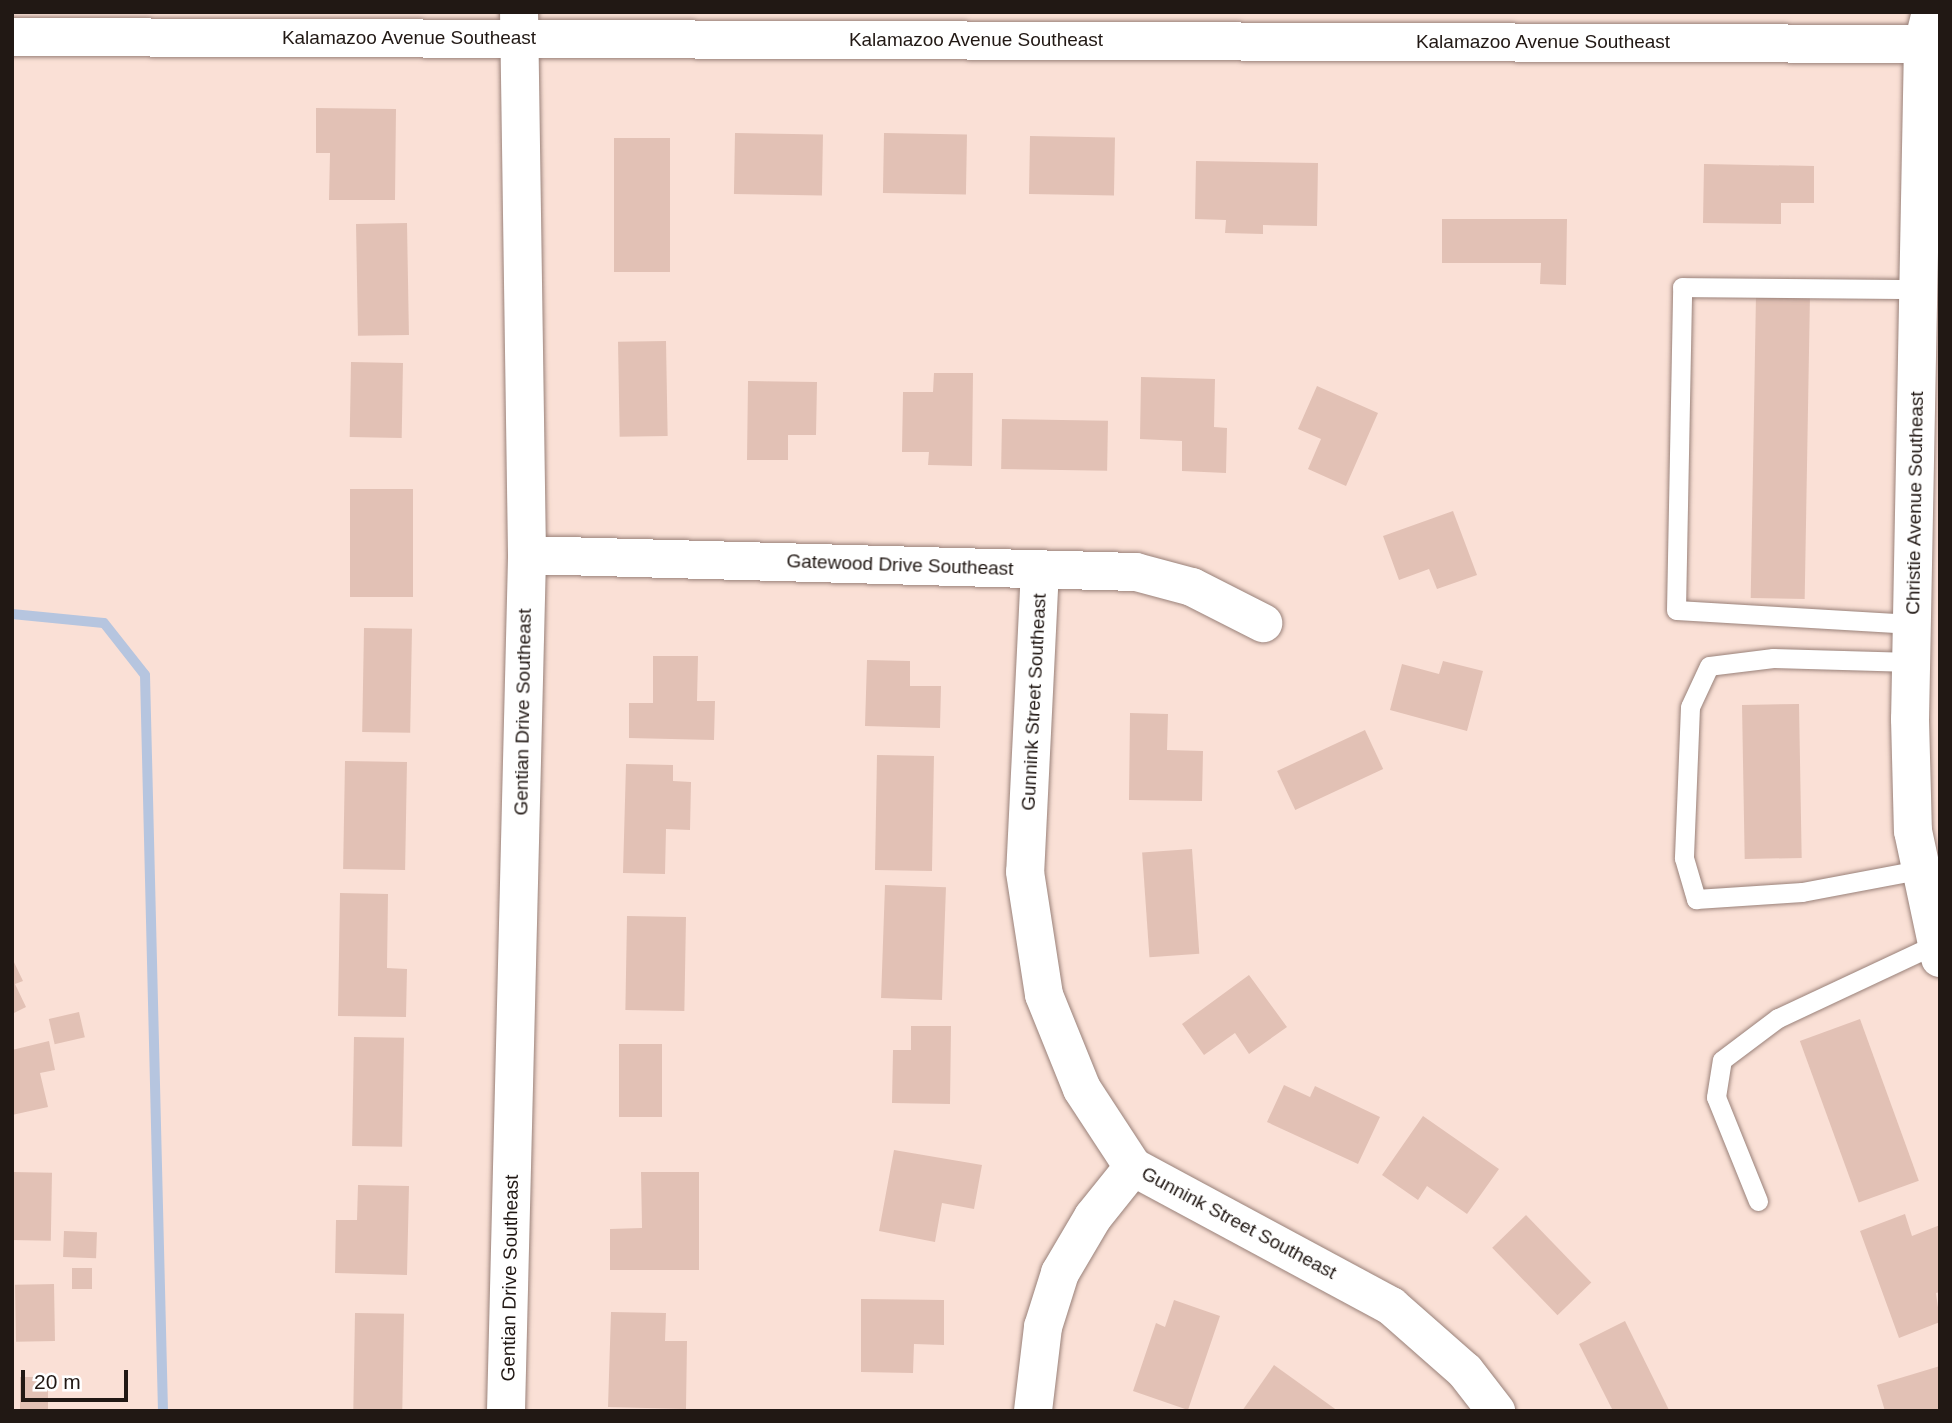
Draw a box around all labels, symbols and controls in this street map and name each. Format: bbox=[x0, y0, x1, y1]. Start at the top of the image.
street label: Kalamazoo Avenue Southeast bbox=[281, 27, 537, 49]
street label: Kalamazoo Avenue Southeast bbox=[848, 29, 1104, 51]
street label: Kalamazoo Avenue Southeast bbox=[1415, 31, 1671, 53]
street label: Christie Avenue Southeast bbox=[1902, 391, 1928, 615]
street label: Gatewood Drive Southeast bbox=[786, 550, 1014, 580]
street label: Gunnink Street Southeast bbox=[1017, 593, 1051, 811]
street label: Gentian Drive Southeast bbox=[510, 608, 536, 816]
street label: Gunnink Street Southeast bbox=[1138, 1162, 1340, 1284]
street label: Gentian Drive Southeast bbox=[497, 1174, 523, 1382]
scale bar bbox=[24, 1356, 131, 1400]
text: 20 m bbox=[34, 1370, 81, 1393]

